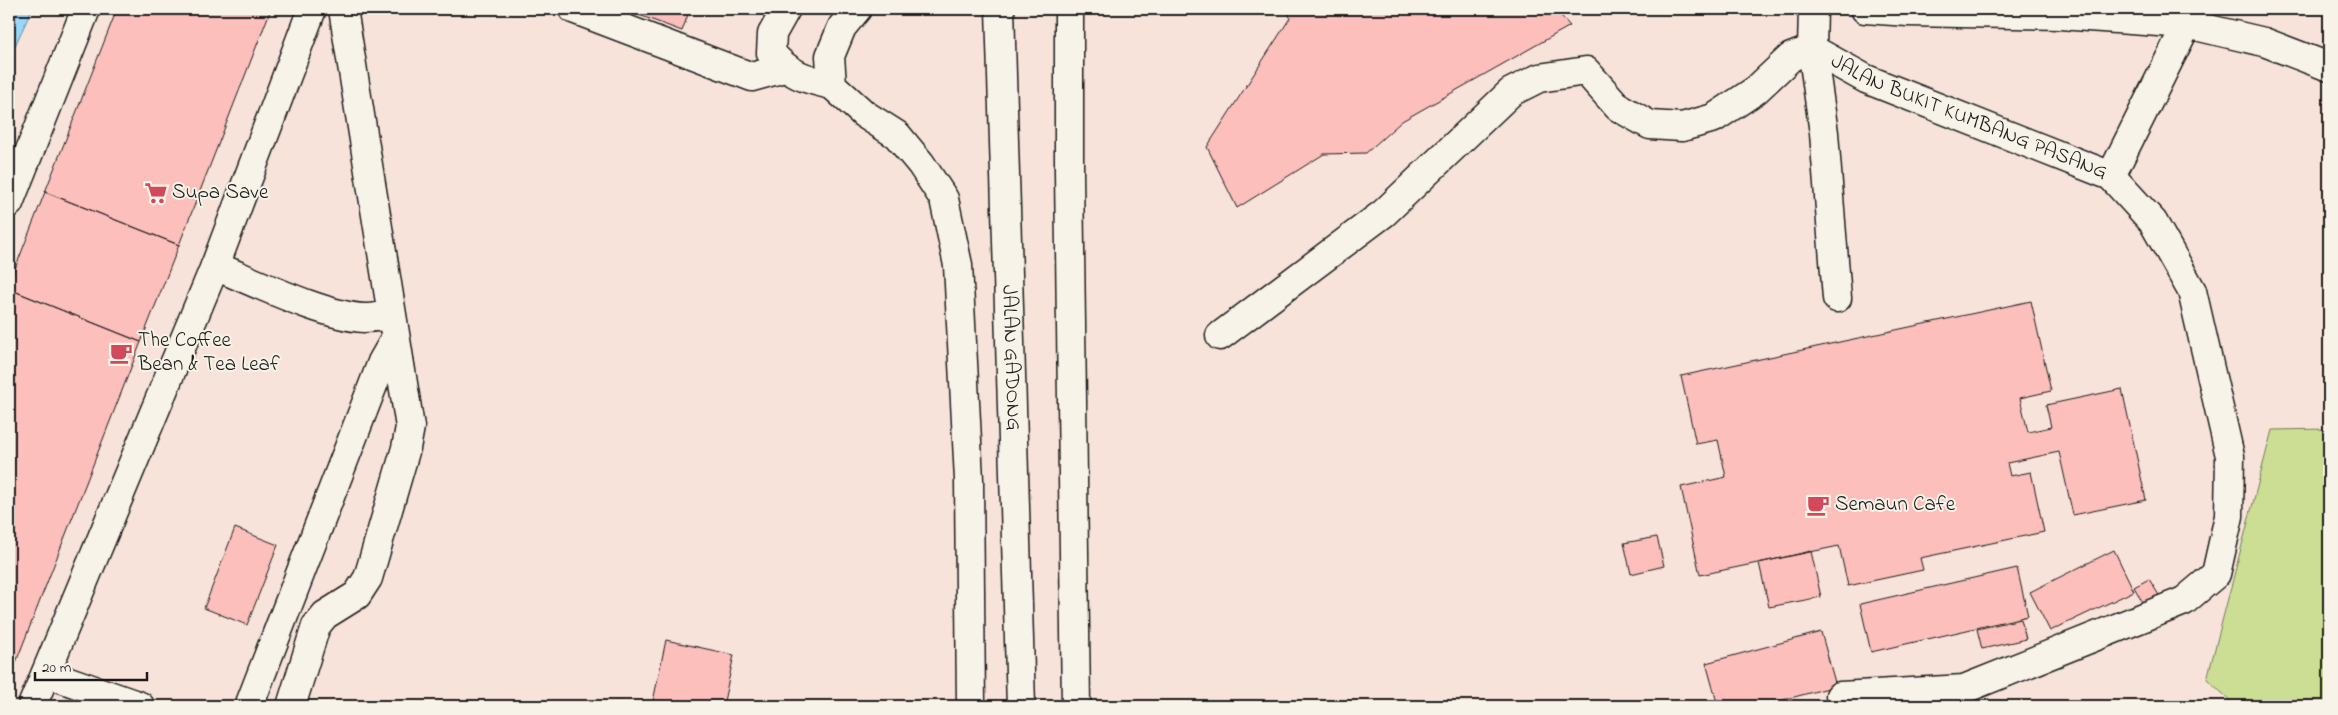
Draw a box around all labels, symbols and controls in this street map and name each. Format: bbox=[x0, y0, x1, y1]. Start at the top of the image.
street label: JALAN BUKIT KUMBANG PASANG bbox=[1825, 47, 2112, 188]
place label: Supa Save bbox=[172, 178, 269, 208]
supermarket icon: Supa Save bbox=[143, 180, 169, 206]
street label: JALAN GADONG bbox=[993, 284, 1028, 431]
place label: The Coffee Bean & Tea Leaf bbox=[137, 326, 280, 380]
cafe icon: The Coffee Bean & Tea Leaf bbox=[108, 340, 134, 366]
place label: Semaun Cafe bbox=[1835, 490, 1956, 520]
cafe icon: Semaun Cafe bbox=[1805, 492, 1831, 518]
scale bar bbox=[35, 650, 148, 682]
text: 20 m bbox=[42, 657, 72, 679]

